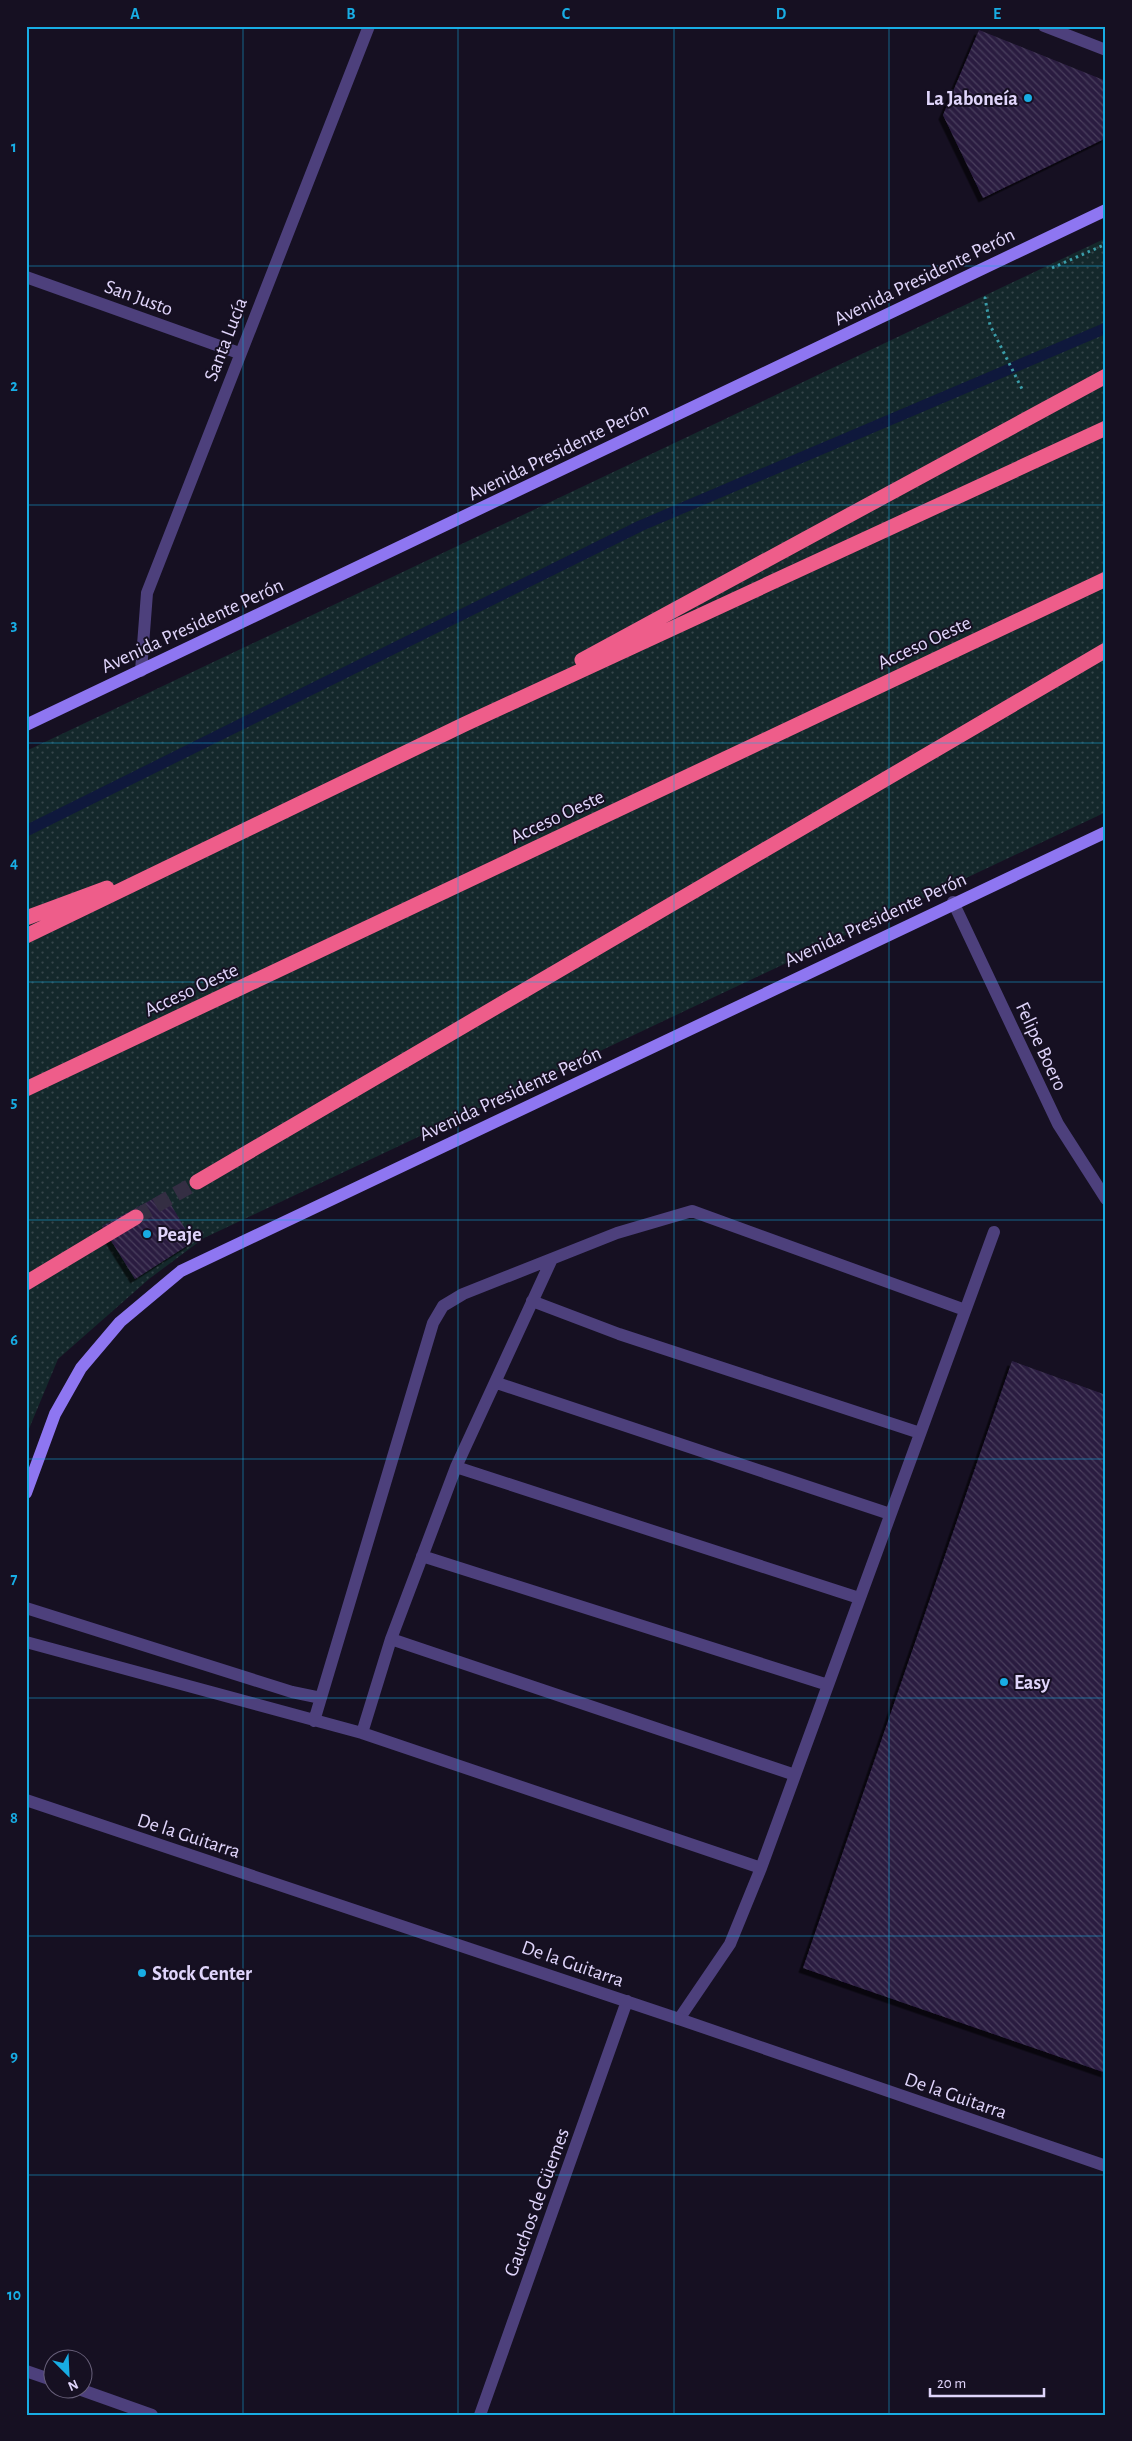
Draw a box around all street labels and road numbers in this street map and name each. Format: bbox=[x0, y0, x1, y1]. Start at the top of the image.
street label: Avenida Presidente Perón bbox=[831, 224, 1018, 329]
street label: San Justo bbox=[102, 276, 176, 320]
street label: Santa Lucía bbox=[201, 295, 251, 384]
street label: Avenida Presidente Perón bbox=[465, 399, 652, 504]
street label: Avenida Presidente Perón bbox=[98, 575, 287, 677]
street label: Acceso Oeste bbox=[874, 613, 974, 673]
street label: Acceso Oeste bbox=[507, 787, 607, 847]
street label: Avenida Presidente Perón bbox=[781, 869, 970, 971]
street label: Acceso Oeste bbox=[141, 960, 241, 1020]
street label: Felipe Boero bbox=[1012, 999, 1070, 1094]
street label: Avenida Presidente Perón bbox=[416, 1043, 605, 1145]
street label: De la Guitarra bbox=[135, 1810, 243, 1862]
street label: De la Guitarra bbox=[519, 1937, 626, 1991]
street label: De la Guitarra bbox=[902, 2069, 1009, 2123]
street label: Gauchos de Güemes bbox=[501, 2125, 573, 2279]

